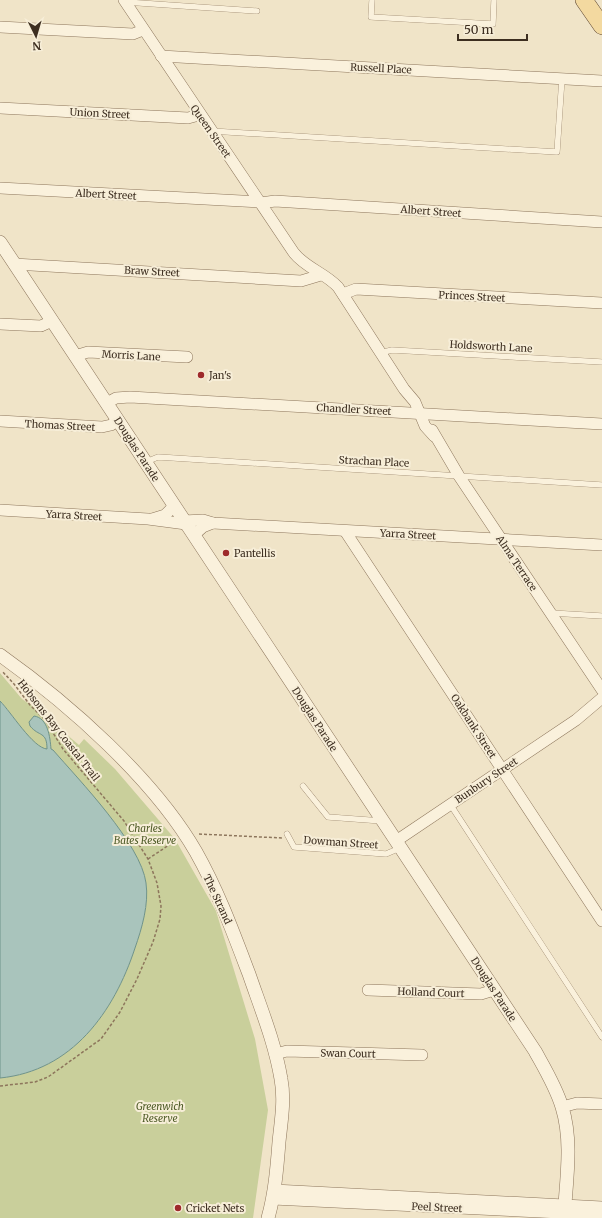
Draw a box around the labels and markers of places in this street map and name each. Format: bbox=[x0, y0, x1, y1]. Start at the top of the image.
place label: Jan's bbox=[208, 369, 231, 382]
marker: Jan's bbox=[196, 370, 206, 380]
place label: Pantellis bbox=[234, 547, 275, 560]
marker: Pantellis bbox=[221, 548, 231, 558]
place label: Cricket Nets bbox=[186, 1202, 245, 1215]
marker: Cricket Nets bbox=[173, 1203, 183, 1213]

